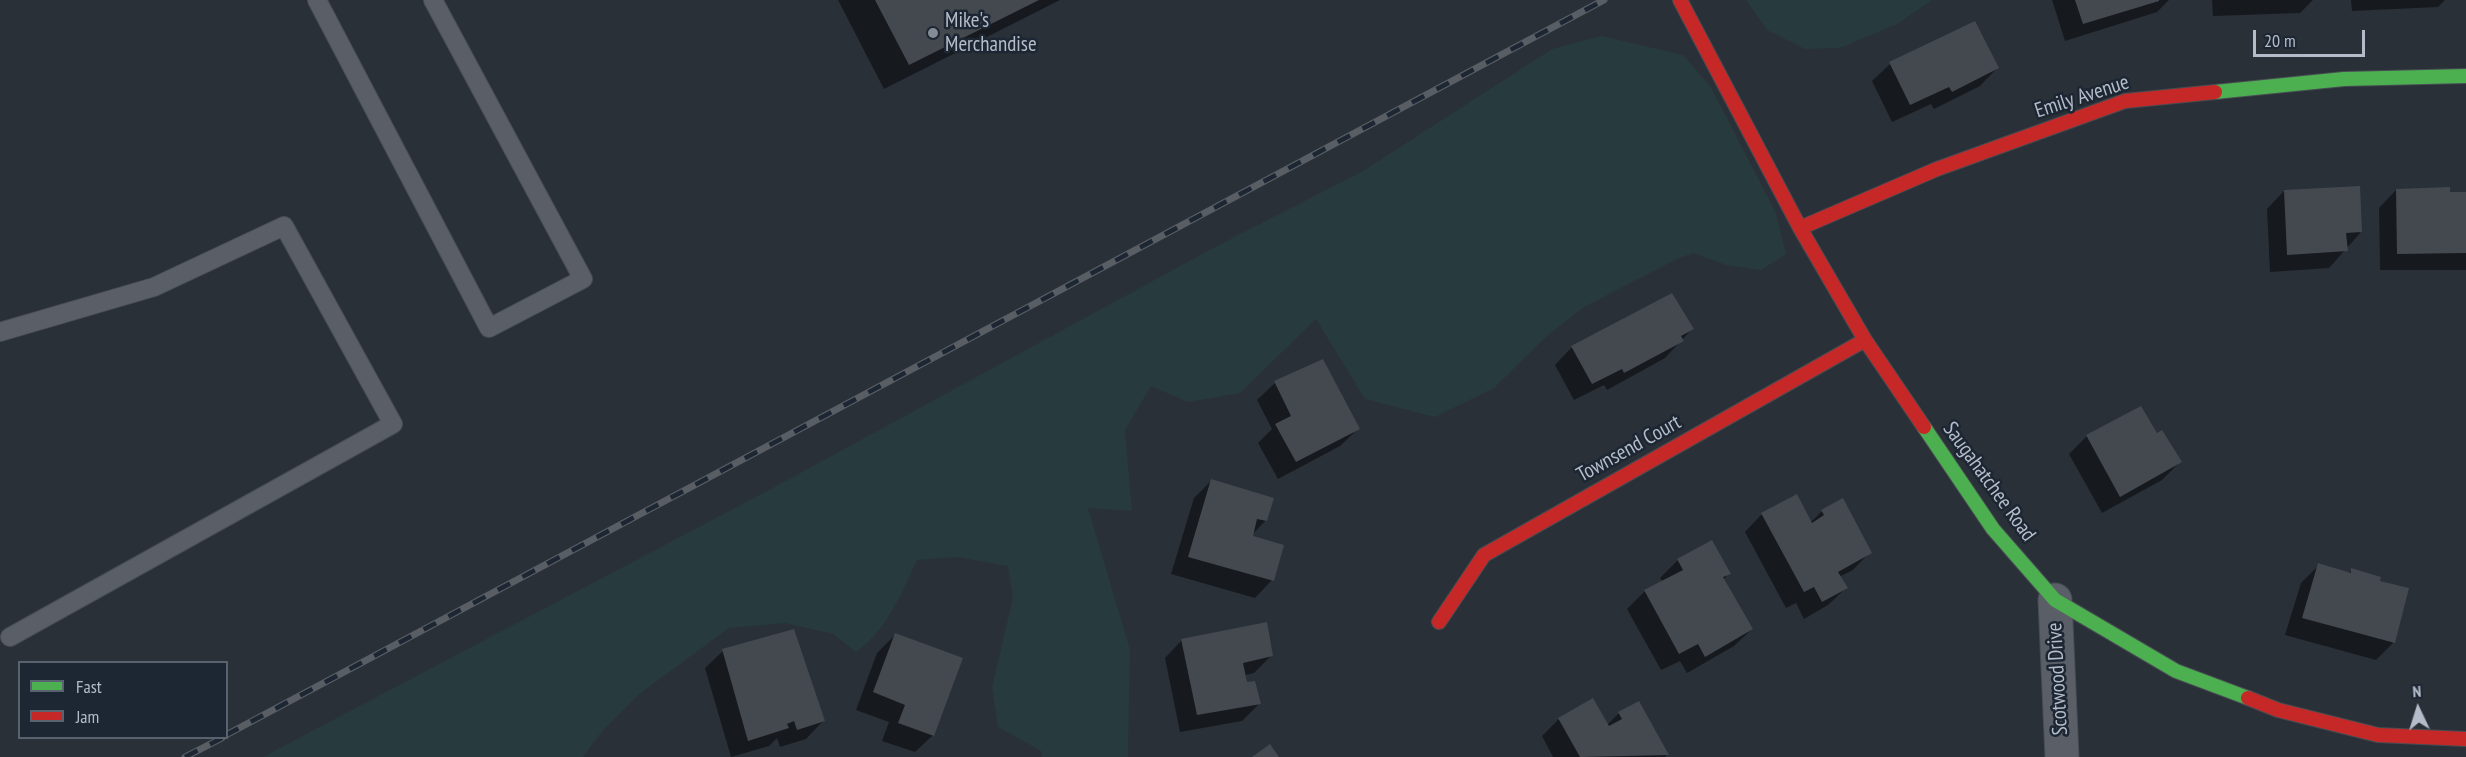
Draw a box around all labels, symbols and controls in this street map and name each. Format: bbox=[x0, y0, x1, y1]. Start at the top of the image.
place label: Mike's Merchandise bbox=[945, 8, 1037, 58]
scale bar bbox=[2256, 18, 2368, 56]
marker: Mike's Merchandise bbox=[926, 26, 940, 40]
text: 20 m bbox=[2264, 29, 2296, 52]
street label: Emily Avenue bbox=[2032, 70, 2132, 124]
street label: Townsend Court bbox=[1572, 410, 1686, 488]
street label: Saugahatchee Road bbox=[1937, 417, 2041, 547]
street label: Scotwood Drive bbox=[2042, 622, 2074, 736]
legend bbox=[18, 661, 228, 739]
text: Fast bbox=[76, 675, 102, 698]
north arrow bbox=[2388, 679, 2448, 739]
text: N bbox=[2412, 681, 2422, 701]
text: Jam bbox=[76, 705, 99, 728]

